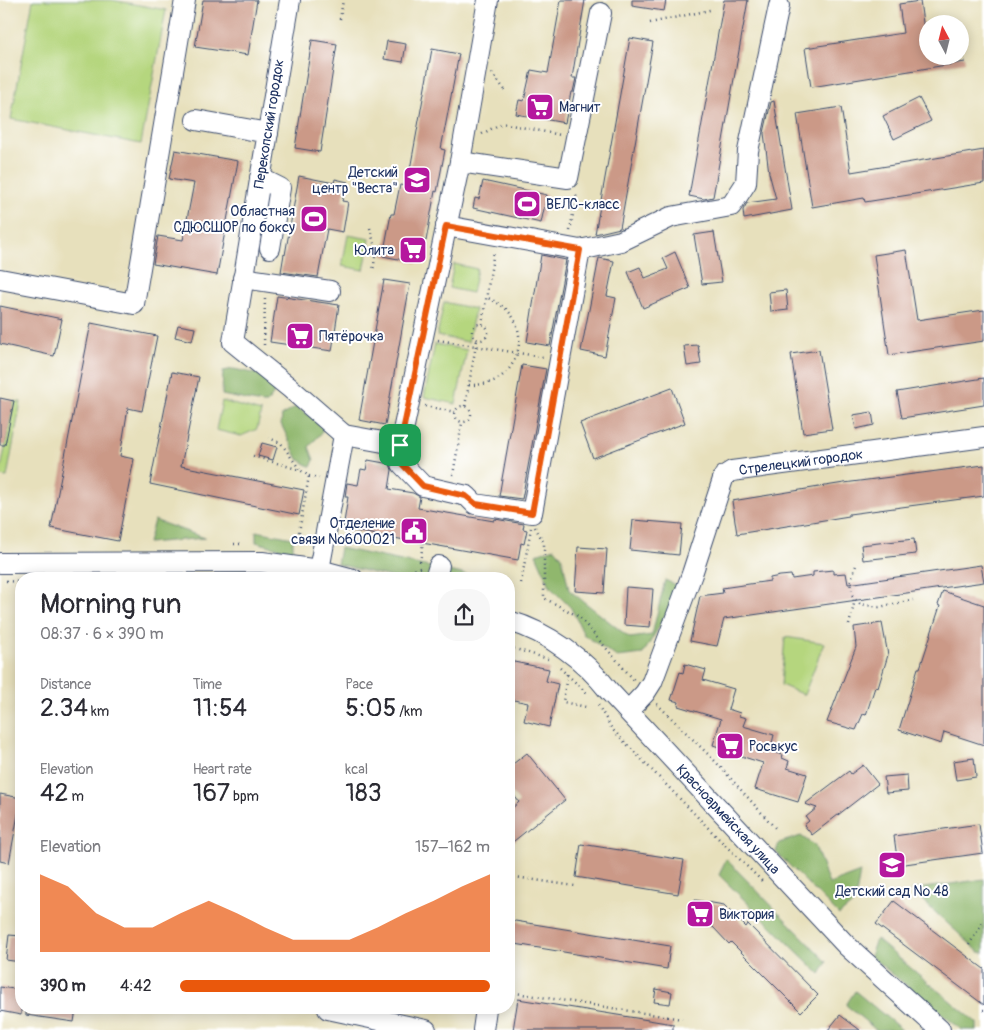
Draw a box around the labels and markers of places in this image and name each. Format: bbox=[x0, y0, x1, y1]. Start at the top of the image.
supermarket icon: Магнит bbox=[525, 92, 555, 122]
place label: Магнит bbox=[559, 99, 601, 116]
place label: Детский центр "Веста" bbox=[312, 164, 398, 197]
school or university icon: Детский центр "Веста" bbox=[402, 165, 432, 195]
sports icon: ВЕЛС-класс bbox=[512, 189, 542, 219]
place label: ВЕЛС-класс bbox=[546, 196, 620, 213]
place label: Областная СДЮСШОР по боксу bbox=[173, 203, 295, 236]
sports icon: Областная СДЮСШОР по боксу bbox=[299, 204, 329, 234]
supermarket icon: Юлита bbox=[398, 235, 428, 265]
place label: Юлита bbox=[355, 242, 394, 259]
supermarket icon: Пятёрочка bbox=[285, 321, 315, 351]
place label: Пятёрочка bbox=[319, 328, 383, 345]
pin bbox=[379, 424, 421, 466]
place label: Отделение связи №600021 bbox=[291, 515, 395, 548]
public building icon: Отделение связи №600021 bbox=[399, 516, 429, 546]
supermarket icon: Росвкус bbox=[715, 731, 745, 761]
place label: Росвкус bbox=[749, 738, 798, 755]
school or university icon: Детский сад № 48 bbox=[877, 850, 907, 880]
place label: Детский сад № 48 bbox=[835, 883, 948, 900]
supermarket icon: Виктория bbox=[685, 899, 715, 929]
place label: Виктория bbox=[719, 906, 774, 923]

